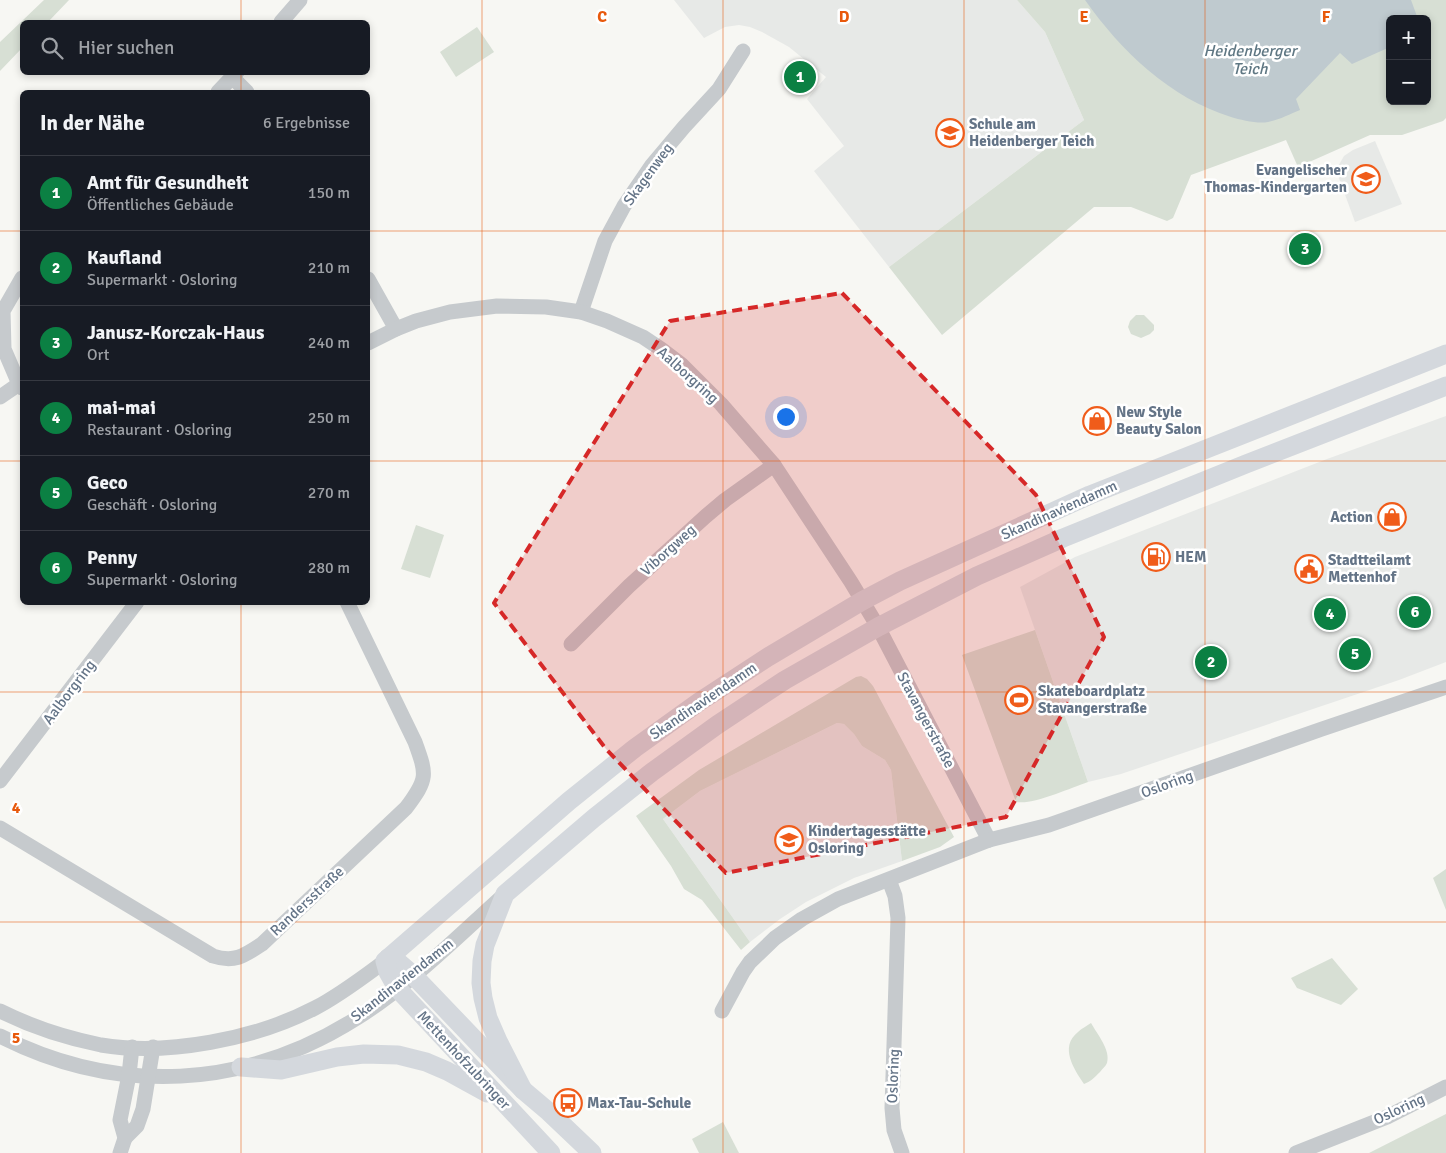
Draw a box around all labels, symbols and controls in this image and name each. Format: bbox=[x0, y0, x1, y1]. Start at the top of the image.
text: C bbox=[597, 7, 607, 27]
text: D bbox=[839, 7, 850, 27]
text: E bbox=[1079, 7, 1089, 27]
text: F bbox=[1322, 7, 1331, 27]
map controls bbox=[1386, 15, 1431, 105]
button: + bbox=[1386, 15, 1431, 60]
search box bbox=[20, 20, 370, 75]
icon: search bbox=[38, 34, 66, 62]
text: Hier suchen bbox=[78, 36, 174, 60]
water label: Heidenberger Teich bbox=[1204, 41, 1299, 79]
pin: 1 bbox=[784, 58, 816, 96]
button: − bbox=[1386, 60, 1431, 105]
text: In der Nähe bbox=[40, 110, 145, 136]
text: 6 Ergebnisse bbox=[263, 113, 350, 133]
place label: Schule am Heidenberger Teich bbox=[969, 115, 1094, 150]
school or university icon: Schule am Heidenberger Teich bbox=[935, 118, 965, 148]
street label: Skagenweg bbox=[619, 139, 677, 209]
place label: Evangelischer Thomas-Kindergarten bbox=[1205, 161, 1347, 196]
school or university icon: Evangelischer Thomas-Kindergarten bbox=[1351, 164, 1381, 194]
text: Amt für Gesundheit bbox=[87, 171, 249, 195]
text: 1 bbox=[52, 183, 60, 203]
text: 150 m bbox=[308, 183, 350, 203]
text: Öffentliches Gebäude bbox=[87, 195, 234, 215]
pin: 3 bbox=[1289, 230, 1321, 268]
text: Kaufland bbox=[87, 246, 162, 270]
text: 2 bbox=[52, 258, 60, 278]
text: 210 m bbox=[308, 258, 350, 278]
text: Supermarkt · Osloring bbox=[87, 270, 237, 290]
text: Janusz-Korczak-Haus bbox=[87, 321, 264, 345]
text: 3 bbox=[52, 333, 60, 353]
text: 240 m bbox=[308, 333, 350, 353]
street label: Aalborgring bbox=[654, 343, 722, 407]
text: Ort bbox=[87, 345, 109, 365]
text: mai-mai bbox=[87, 396, 156, 420]
place label: New Style Beauty Salon bbox=[1116, 403, 1202, 438]
your location bbox=[773, 404, 799, 430]
shop icon: New Style Beauty Salon bbox=[1082, 406, 1112, 436]
text: 4 bbox=[52, 408, 60, 428]
text: 250 m bbox=[308, 408, 350, 428]
text: Restaurant · Osloring bbox=[87, 420, 232, 440]
text: Geco bbox=[87, 471, 128, 495]
street label: Skandinaviendamm bbox=[998, 476, 1120, 544]
text: 5 bbox=[52, 483, 60, 503]
text: 270 m bbox=[308, 483, 350, 503]
text: Geschäft · Osloring bbox=[87, 495, 217, 515]
shop icon: Action bbox=[1377, 502, 1407, 532]
place label: Action bbox=[1330, 508, 1373, 526]
street label: Viborgweg bbox=[637, 521, 699, 579]
fuel station icon: HEM bbox=[1141, 542, 1171, 572]
text: Penny bbox=[87, 546, 137, 570]
place label: HEM bbox=[1175, 548, 1206, 566]
place label: Stadtteilamt Mettenhof bbox=[1328, 551, 1411, 586]
public building icon: Stadtteilamt Mettenhof bbox=[1294, 554, 1324, 584]
text: 6 bbox=[52, 558, 60, 578]
text: 280 m bbox=[308, 558, 350, 578]
text: Supermarkt · Osloring bbox=[87, 570, 237, 590]
pin: 6 bbox=[1399, 593, 1431, 631]
pin: 4 bbox=[1314, 595, 1346, 633]
pin: 5 bbox=[1339, 635, 1371, 673]
pin: 2 bbox=[1195, 643, 1227, 681]
street label: Aalborgring bbox=[39, 656, 99, 728]
street label: Skandinaviendamm bbox=[646, 659, 760, 743]
street label: Stavangerstraße bbox=[893, 669, 959, 771]
place label: Skateboardplatz Stavangerstraße bbox=[1038, 682, 1147, 717]
sports icon: Skateboardplatz Stavangerstraße bbox=[1004, 685, 1034, 715]
street label: Osloring bbox=[1138, 766, 1196, 802]
text: 4 bbox=[12, 798, 21, 818]
place label: Kindertagesstätte Osloring bbox=[808, 822, 926, 857]
school or university icon: Kindertagesstätte Osloring bbox=[774, 825, 804, 855]
street label: Randersstraße bbox=[266, 862, 348, 940]
street label: Skandinaviendamm bbox=[347, 934, 457, 1026]
street label: Mettenhofzubringer bbox=[414, 1007, 515, 1113]
text: 5 bbox=[12, 1028, 20, 1048]
street label: Osloring bbox=[883, 1048, 903, 1104]
bus stop icon: Max-Tau-Schule bbox=[553, 1088, 583, 1118]
street label: Osloring bbox=[1371, 1089, 1428, 1129]
place label: Max-Tau-Schule bbox=[587, 1094, 691, 1112]

